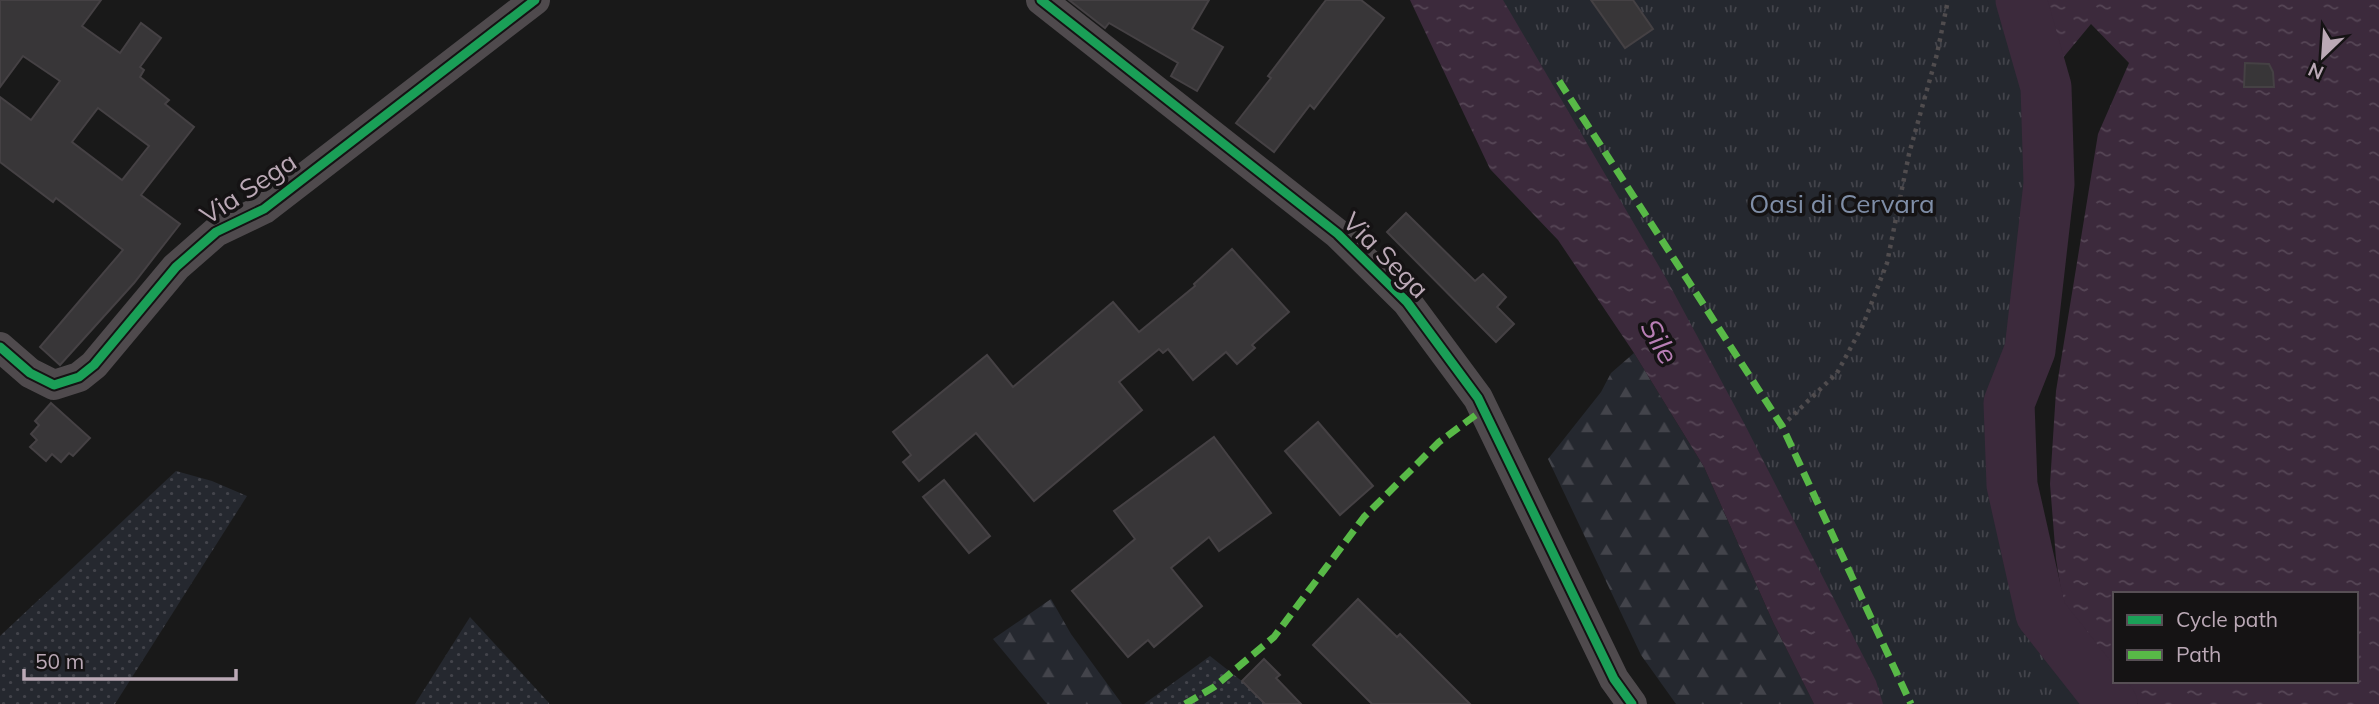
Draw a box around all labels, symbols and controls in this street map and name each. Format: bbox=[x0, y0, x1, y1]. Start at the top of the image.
north arrow bbox=[2288, 21, 2358, 91]
text: N bbox=[2304, 57, 2327, 85]
street label: Via Sega bbox=[194, 145, 302, 231]
park label: Oasi di Cervara bbox=[1749, 187, 1935, 220]
street label: Via Sega bbox=[1336, 205, 1436, 305]
water label: Sile bbox=[1633, 312, 1687, 370]
legend bbox=[2113, 592, 2358, 683]
text: Cycle path bbox=[2176, 606, 2278, 632]
scale bar bbox=[24, 638, 236, 682]
text: Path bbox=[2176, 641, 2221, 667]
text: 50 m bbox=[35, 648, 84, 674]

